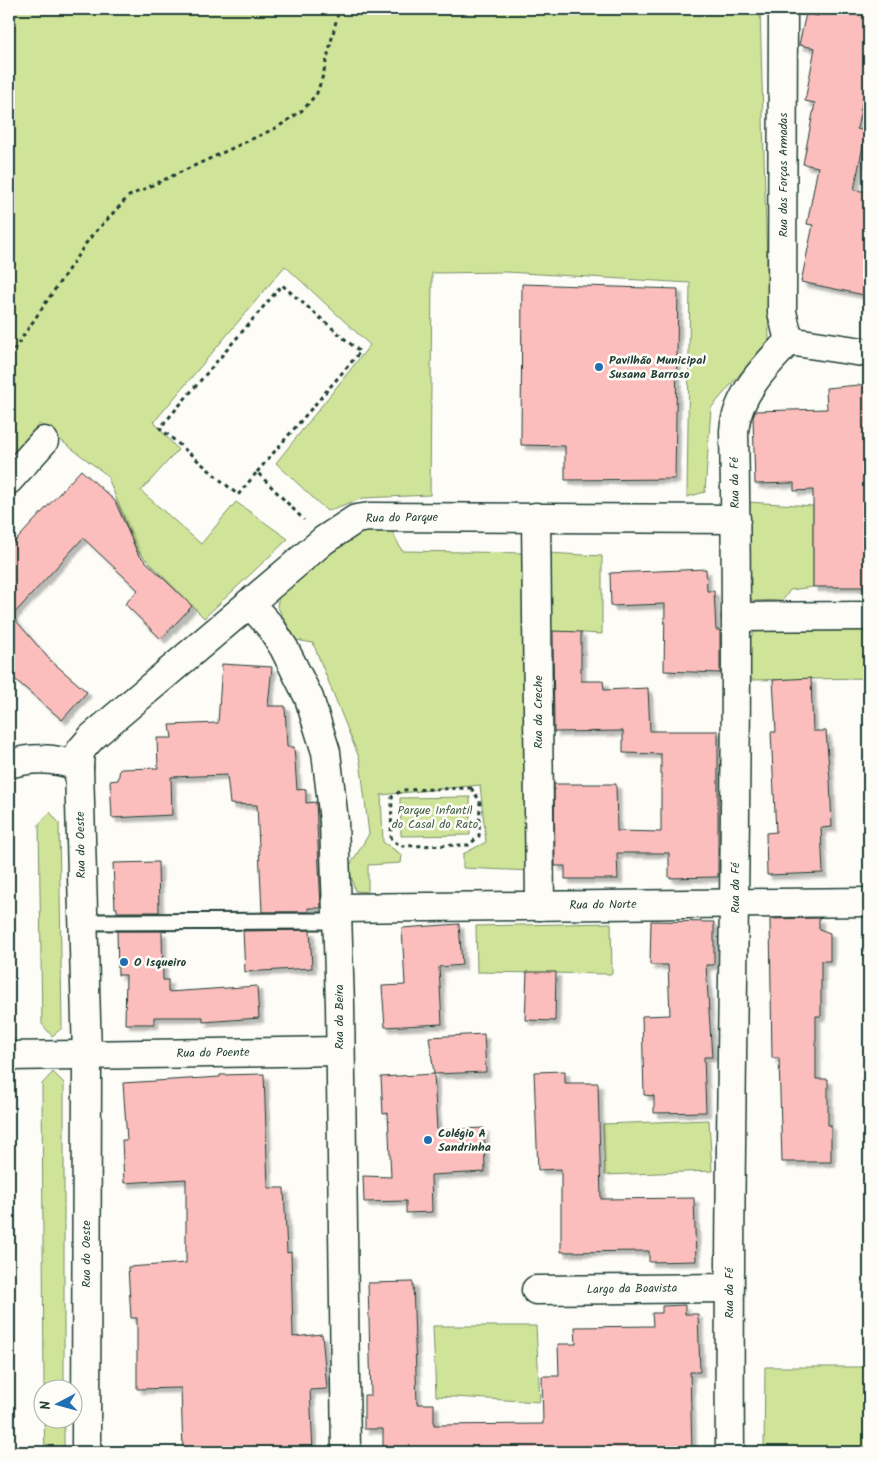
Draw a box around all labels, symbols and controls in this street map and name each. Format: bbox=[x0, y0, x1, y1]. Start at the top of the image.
street label: Rua das Forças Armadas bbox=[774, 113, 793, 237]
place label: Pavilhão Municipal Susana Barroso bbox=[609, 351, 706, 384]
marker: Pavilhão Municipal Susana Barroso bbox=[593, 361, 605, 373]
street label: Rua da Fé bbox=[725, 457, 745, 509]
street label: Rua do Parque bbox=[366, 508, 439, 528]
street label: Rua da Creche bbox=[529, 675, 548, 749]
park label: Parque Infantil do Casal do Rato bbox=[392, 801, 478, 834]
street label: Rua do Oeste bbox=[71, 811, 91, 879]
street label: Rua da Fé bbox=[726, 862, 745, 914]
street label: Rua do Norte bbox=[569, 895, 637, 915]
place label: O Isqueiro bbox=[134, 953, 187, 972]
marker: O Isqueiro bbox=[118, 956, 130, 968]
street label: Rua da Beira bbox=[330, 984, 349, 1050]
street label: Rua do Poente bbox=[176, 1043, 250, 1063]
place label: Colégio A Sandrinha bbox=[438, 1124, 491, 1157]
marker: Colégio A Sandrinha bbox=[422, 1134, 434, 1146]
street label: Rua do Oeste bbox=[77, 1220, 96, 1288]
street label: Rua da Fé bbox=[720, 1267, 739, 1319]
street label: Largo da Boavista bbox=[587, 1279, 678, 1299]
north arrow bbox=[32, 1378, 82, 1428]
text: N bbox=[35, 1400, 57, 1411]

